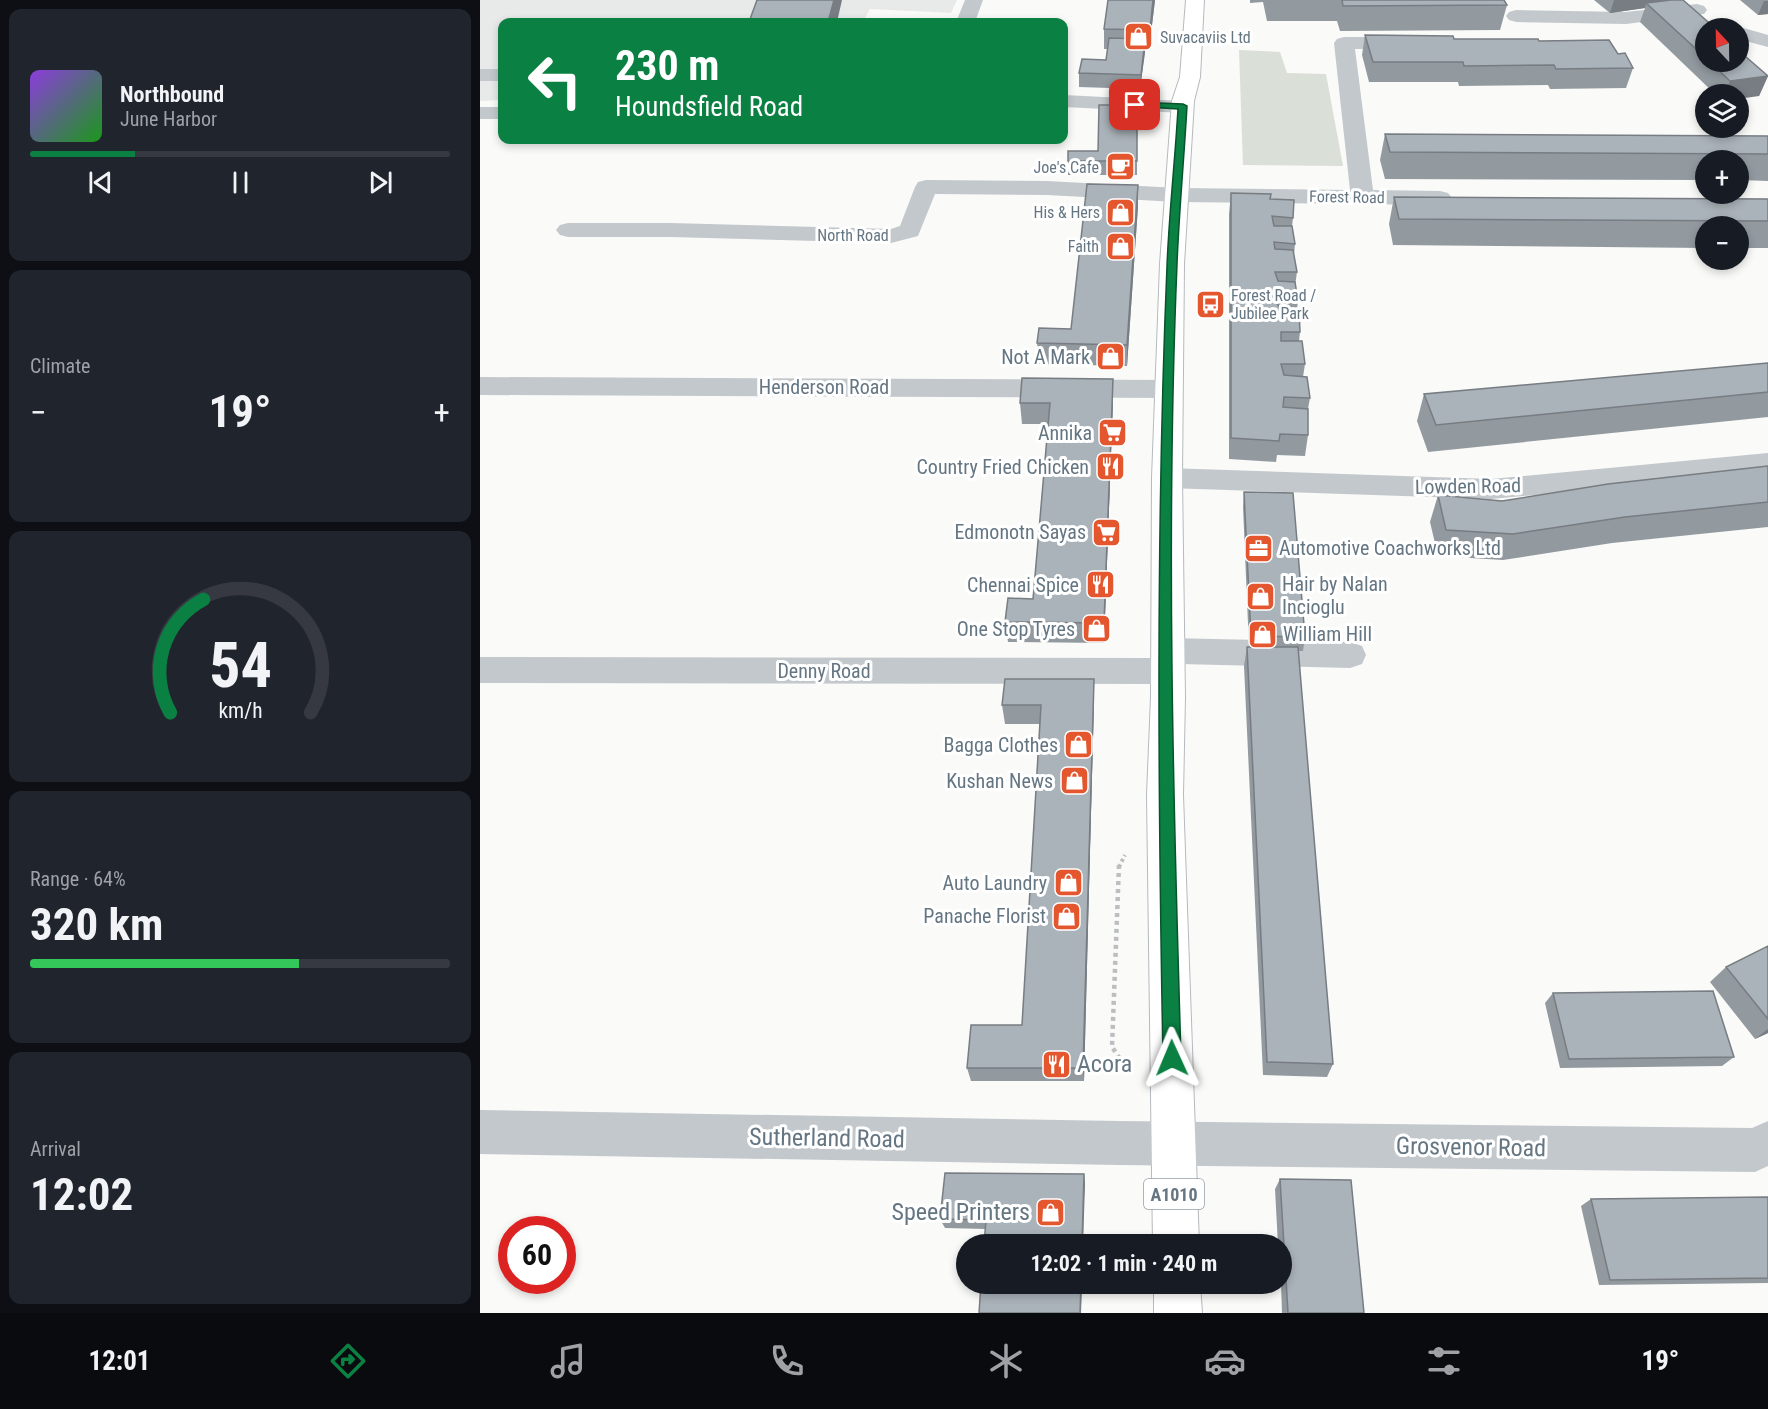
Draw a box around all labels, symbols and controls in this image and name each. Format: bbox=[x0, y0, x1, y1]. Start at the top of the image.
north arrow bbox=[1695, 18, 1749, 72]
map controls bbox=[1695, 18, 1749, 270]
shop icon: Suvacaviis Ltd bbox=[1123, 21, 1155, 53]
place label: Suvacaviis Ltd bbox=[1160, 28, 1251, 47]
text: 230 m bbox=[615, 41, 720, 90]
icon: left bbox=[516, 42, 594, 120]
pin bbox=[1109, 79, 1160, 130]
text: Northbound bbox=[120, 82, 224, 107]
button: layers bbox=[1695, 84, 1749, 138]
icon: arrive bbox=[1118, 88, 1151, 121]
text: Houndsfield Road bbox=[615, 91, 803, 123]
text: June Harbor bbox=[120, 107, 217, 131]
button: + bbox=[1695, 150, 1749, 204]
cafe icon: Joe's Cafe bbox=[1104, 151, 1136, 183]
place label: Joe's Cafe bbox=[1034, 158, 1099, 177]
icon: previous bbox=[84, 166, 117, 199]
icon: pause bbox=[224, 166, 257, 199]
icon: next bbox=[364, 166, 397, 199]
street label: Forest Road bbox=[1309, 187, 1385, 207]
shop icon: His & Hers bbox=[1105, 196, 1137, 228]
place label: His & Hers bbox=[1033, 203, 1100, 222]
button: − bbox=[1695, 216, 1749, 270]
street label: North Road bbox=[817, 226, 889, 245]
shop icon: Faith bbox=[1104, 230, 1136, 262]
place label: Faith bbox=[1068, 237, 1099, 256]
place label: Forest Road / Jubilee Park bbox=[1231, 286, 1316, 323]
bus stop icon: Forest Road / Jubilee Park bbox=[1194, 288, 1226, 320]
shop icon: Not A Mark bbox=[1095, 341, 1127, 373]
place label: Not A Mark bbox=[1001, 345, 1090, 369]
text: Climate bbox=[30, 354, 90, 378]
street label: Henderson Road bbox=[759, 375, 889, 399]
text: 19° bbox=[209, 385, 272, 438]
text: − bbox=[30, 393, 47, 432]
text: + bbox=[434, 393, 450, 432]
supermarket icon: Annika bbox=[1097, 417, 1129, 449]
place label: Annika bbox=[1038, 421, 1092, 445]
restaurant icon: Country Fried Chicken bbox=[1094, 451, 1126, 483]
place label: Country Fried Chicken bbox=[917, 455, 1089, 479]
street label: Lowden Road bbox=[1415, 473, 1521, 499]
supermarket icon: Edmonotn Sayas bbox=[1091, 516, 1123, 548]
place label: Edmonotn Sayas bbox=[955, 520, 1086, 544]
office icon: Automotive Coachworks Ltd bbox=[1242, 532, 1274, 564]
place label: Automotive Coachworks Ltd bbox=[1279, 536, 1501, 560]
restaurant icon: Chennai Spice bbox=[1084, 569, 1116, 601]
place label: Hair by Nalan Incioglu bbox=[1282, 572, 1388, 619]
place label: Chennai Spice bbox=[967, 573, 1079, 597]
shop icon: Hair by Nalan Incioglu bbox=[1245, 580, 1277, 612]
shop icon: One Stop Tyres bbox=[1080, 613, 1112, 645]
place label: One Stop Tyres bbox=[957, 617, 1075, 641]
shop icon: William Hill bbox=[1246, 618, 1278, 650]
place label: William Hill bbox=[1283, 622, 1372, 646]
text: 54 bbox=[208, 630, 272, 703]
street label: Denny Road bbox=[777, 659, 871, 683]
text: km/h bbox=[218, 699, 262, 724]
shop icon: Bagga Clothes bbox=[1063, 729, 1095, 761]
place label: Bagga Clothes bbox=[944, 733, 1058, 757]
shop icon: Kushan News bbox=[1058, 765, 1090, 797]
place label: Kushan News bbox=[946, 769, 1053, 793]
text: Range · 64% bbox=[30, 867, 126, 891]
shop icon: Auto Laundry bbox=[1052, 867, 1084, 899]
place label: Auto Laundry bbox=[943, 871, 1047, 895]
text: 320 km bbox=[30, 898, 163, 951]
shop icon: Panache Florist bbox=[1051, 900, 1083, 932]
place label: Panache Florist bbox=[923, 904, 1046, 928]
position arrow bbox=[1140, 1026, 1204, 1090]
restaurant icon: Acora bbox=[1040, 1048, 1072, 1080]
place label: Acora bbox=[1077, 1050, 1132, 1078]
street label: Sutherland Road bbox=[749, 1123, 905, 1153]
street label: Grosvenor Road bbox=[1396, 1132, 1546, 1162]
text: Arrival bbox=[30, 1137, 81, 1161]
text: 12:02 bbox=[30, 1168, 133, 1221]
road number: A1010 bbox=[1144, 1179, 1204, 1209]
shop icon: Speed Printers bbox=[1035, 1196, 1067, 1228]
place label: Speed Printers bbox=[891, 1198, 1030, 1226]
speed limit sign: 60 bbox=[498, 1216, 576, 1294]
text: 12:02 · 1 min · 240 m bbox=[1031, 1251, 1217, 1276]
icon: directions bbox=[327, 1340, 369, 1382]
icon: music bbox=[547, 1340, 589, 1382]
icon: phone bbox=[766, 1340, 808, 1382]
icon: climate bbox=[985, 1340, 1027, 1382]
icon: car bbox=[1204, 1340, 1246, 1382]
icon: filters bbox=[1423, 1340, 1465, 1382]
text: 12:01 bbox=[89, 1345, 150, 1377]
text: 19° bbox=[1642, 1345, 1679, 1377]

